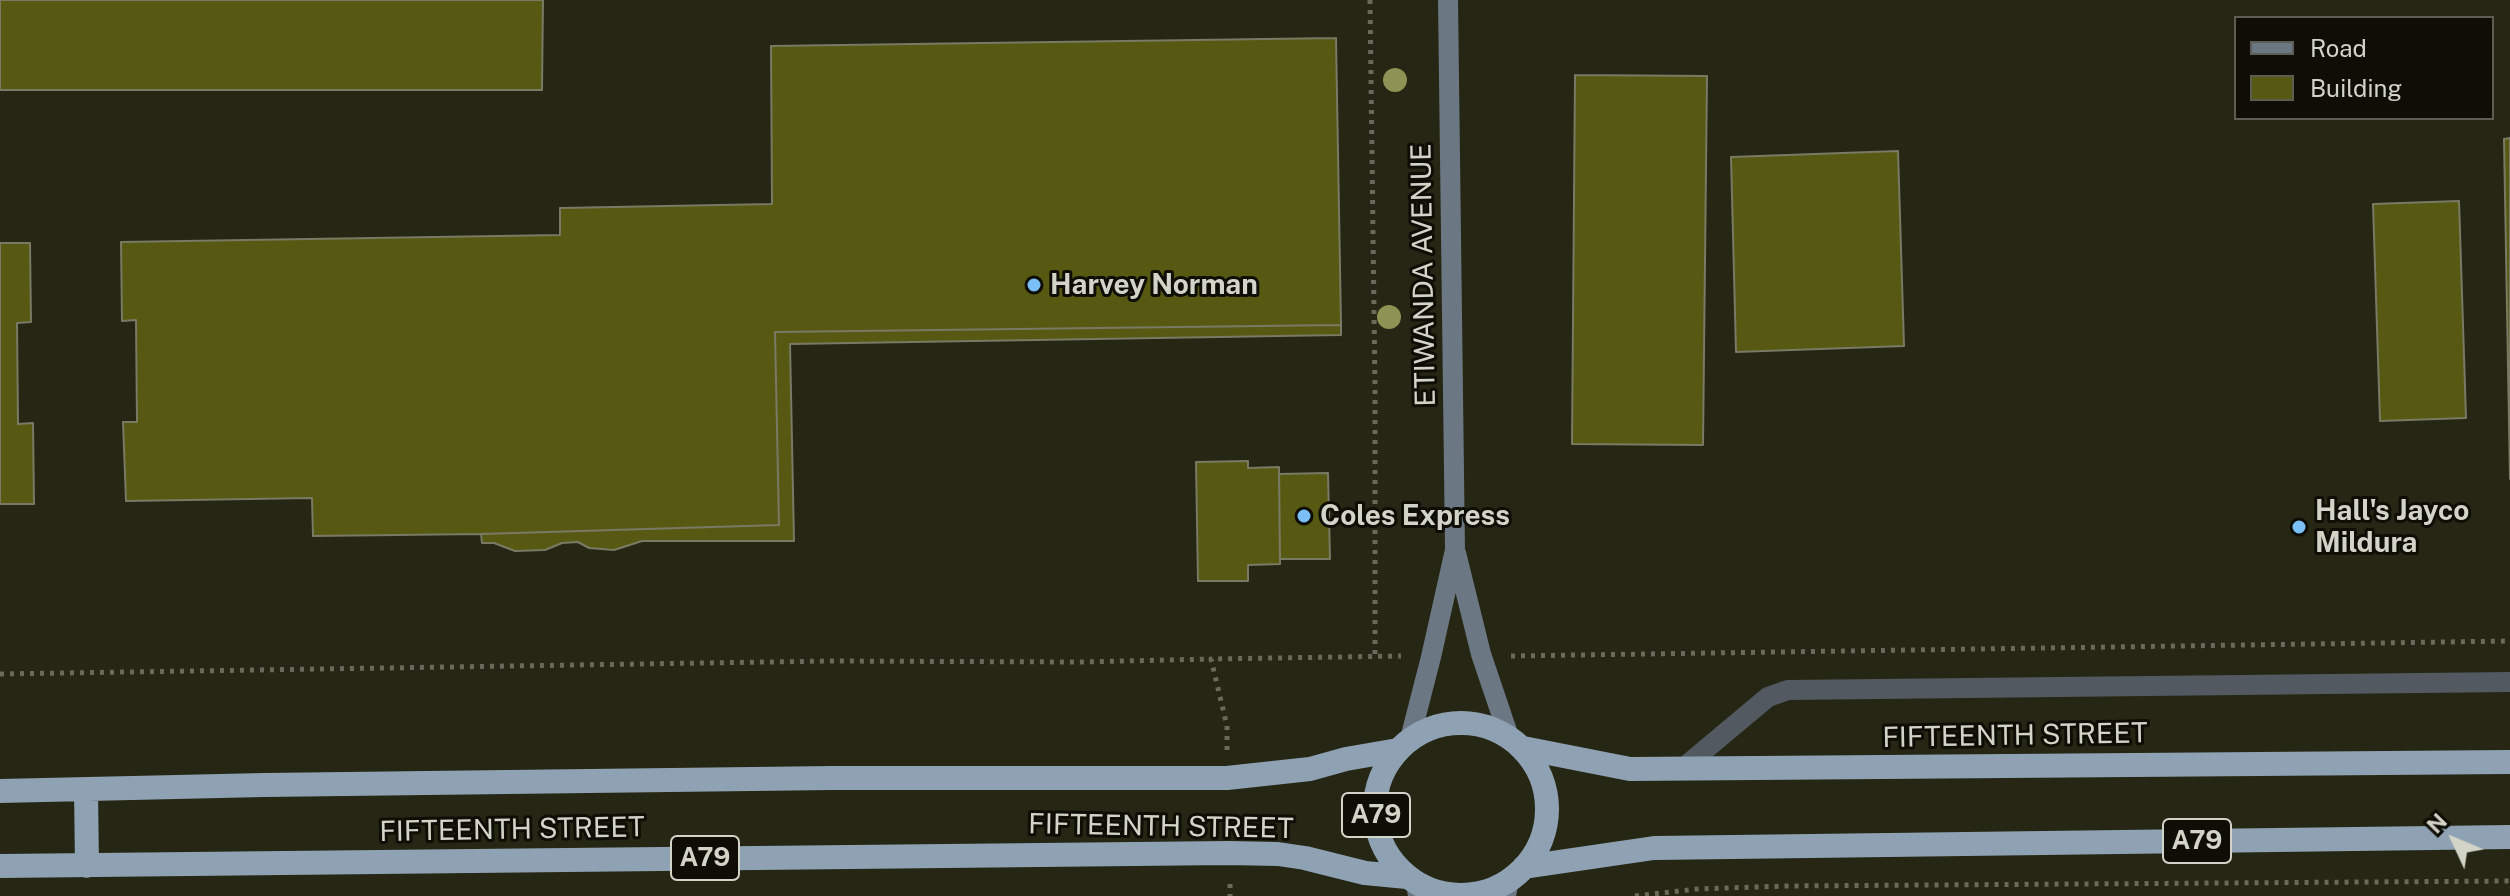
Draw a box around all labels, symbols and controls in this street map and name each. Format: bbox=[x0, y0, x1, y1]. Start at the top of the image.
legend bbox=[2234, 16, 2494, 120]
text: Road bbox=[2310, 34, 2367, 62]
text: Building bbox=[2310, 74, 2402, 102]
street label: ETIWANDA AVENUE bbox=[1405, 143, 1443, 407]
place label: Harvey Norman bbox=[1050, 268, 1258, 302]
marker: Harvey Norman bbox=[1025, 276, 1043, 294]
place label: Hall's Jayco Mildura bbox=[2315, 494, 2469, 560]
place label: Coles Express bbox=[1320, 499, 1510, 533]
marker: Coles Express bbox=[1295, 507, 1313, 525]
marker: Hall's Jayco Mildura bbox=[2290, 518, 2308, 536]
street label: FIFTEENTH STREET bbox=[1882, 717, 2148, 755]
road number: A79 bbox=[1342, 793, 1410, 837]
north arrow bbox=[2414, 800, 2494, 880]
street label: FIFTEENTH STREET bbox=[1028, 808, 1294, 846]
text: N bbox=[2421, 808, 2452, 839]
street label: FIFTEENTH STREET bbox=[379, 811, 645, 849]
road number: A79 bbox=[2163, 819, 2231, 863]
road number: A79 bbox=[671, 836, 739, 880]

